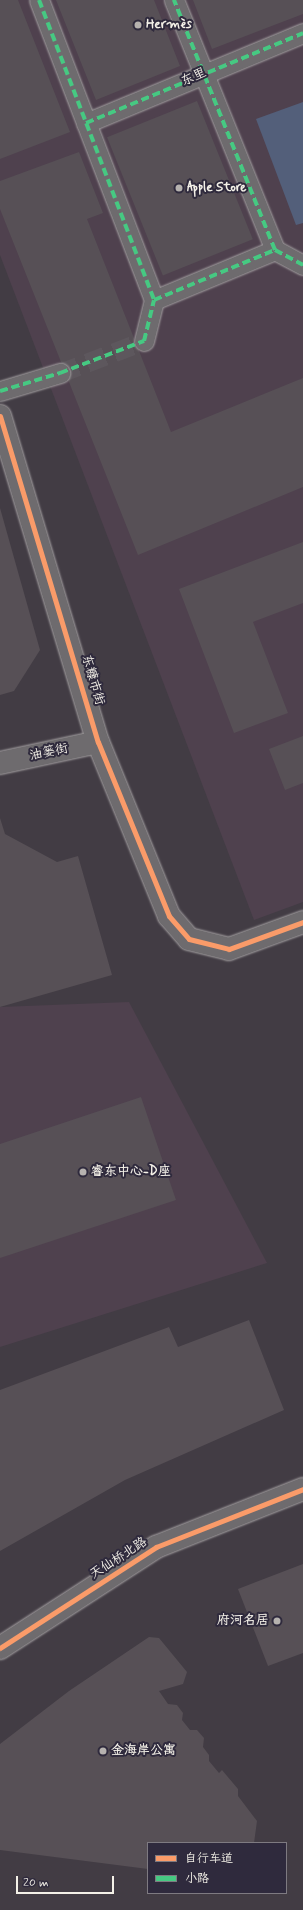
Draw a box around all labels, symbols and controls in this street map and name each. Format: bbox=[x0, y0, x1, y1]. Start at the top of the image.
place label: Hermès bbox=[146, 17, 192, 33]
marker: Hermès bbox=[133, 20, 143, 30]
street label: 东里 bbox=[179, 66, 209, 90]
place label: Apple Store bbox=[187, 180, 245, 196]
marker: Apple Store bbox=[174, 183, 184, 193]
street label: 东糠市街 bbox=[77, 653, 107, 707]
street label: 油篓街 bbox=[28, 741, 70, 765]
place label: 睿东中心-D座 bbox=[91, 1164, 171, 1180]
marker: 睿东中心-D座 bbox=[78, 1167, 88, 1177]
street label: 天仙桥北路 bbox=[87, 1535, 151, 1583]
place label: 府河名居 bbox=[217, 1613, 269, 1629]
marker: 府河名居 bbox=[272, 1616, 282, 1626]
place label: 金海岸公寓 bbox=[111, 1743, 176, 1759]
marker: 金海岸公寓 bbox=[98, 1746, 108, 1756]
legend bbox=[147, 1842, 287, 1894]
text: 自行车道 bbox=[185, 1851, 233, 1867]
scale bar bbox=[18, 1868, 116, 1894]
text: 小路 bbox=[185, 1871, 209, 1887]
text: 20 m bbox=[23, 1875, 49, 1891]

